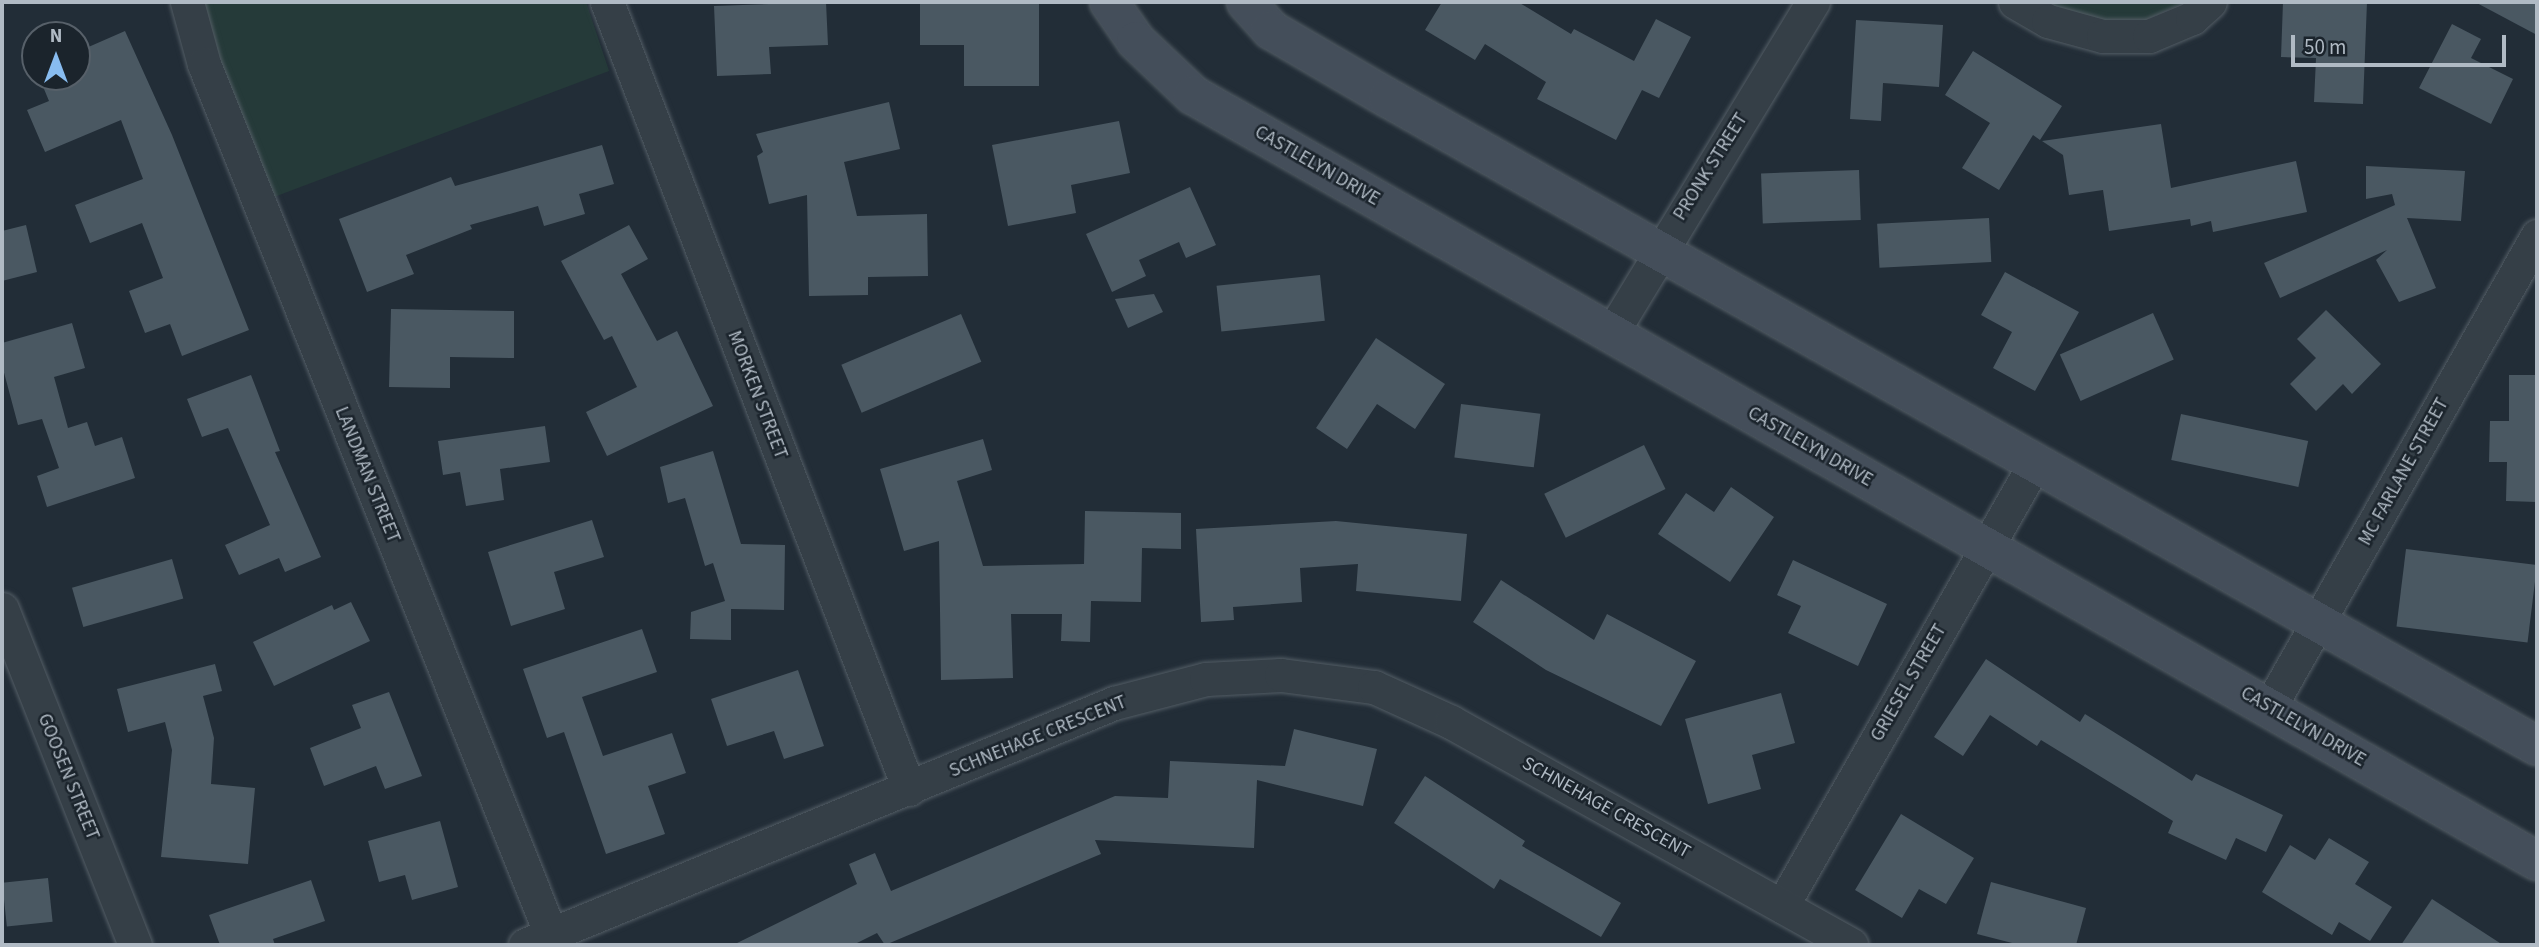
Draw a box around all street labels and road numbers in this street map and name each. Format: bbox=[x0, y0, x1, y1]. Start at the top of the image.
street label: PRONK STREET bbox=[1669, 109, 1753, 225]
street label: CASTLELYN DRIVE bbox=[1250, 121, 1384, 211]
street label: MORKEN STREET bbox=[722, 328, 792, 462]
street label: MC FARLANE STREET bbox=[2354, 394, 2454, 550]
street label: CASTLELYN DRIVE bbox=[1743, 402, 1877, 492]
street label: LANDMAN STREET bbox=[329, 404, 405, 546]
street label: GRIESEL STREET bbox=[1866, 620, 1952, 746]
street label: CASTLELYN DRIVE bbox=[2236, 682, 2370, 772]
street label: SCHNEHAGE CRESCENT bbox=[946, 691, 1130, 783]
street label: GOOSEN STREET bbox=[32, 711, 104, 843]
street label: SCHNEHAGE CRESCENT bbox=[1518, 752, 1694, 864]

